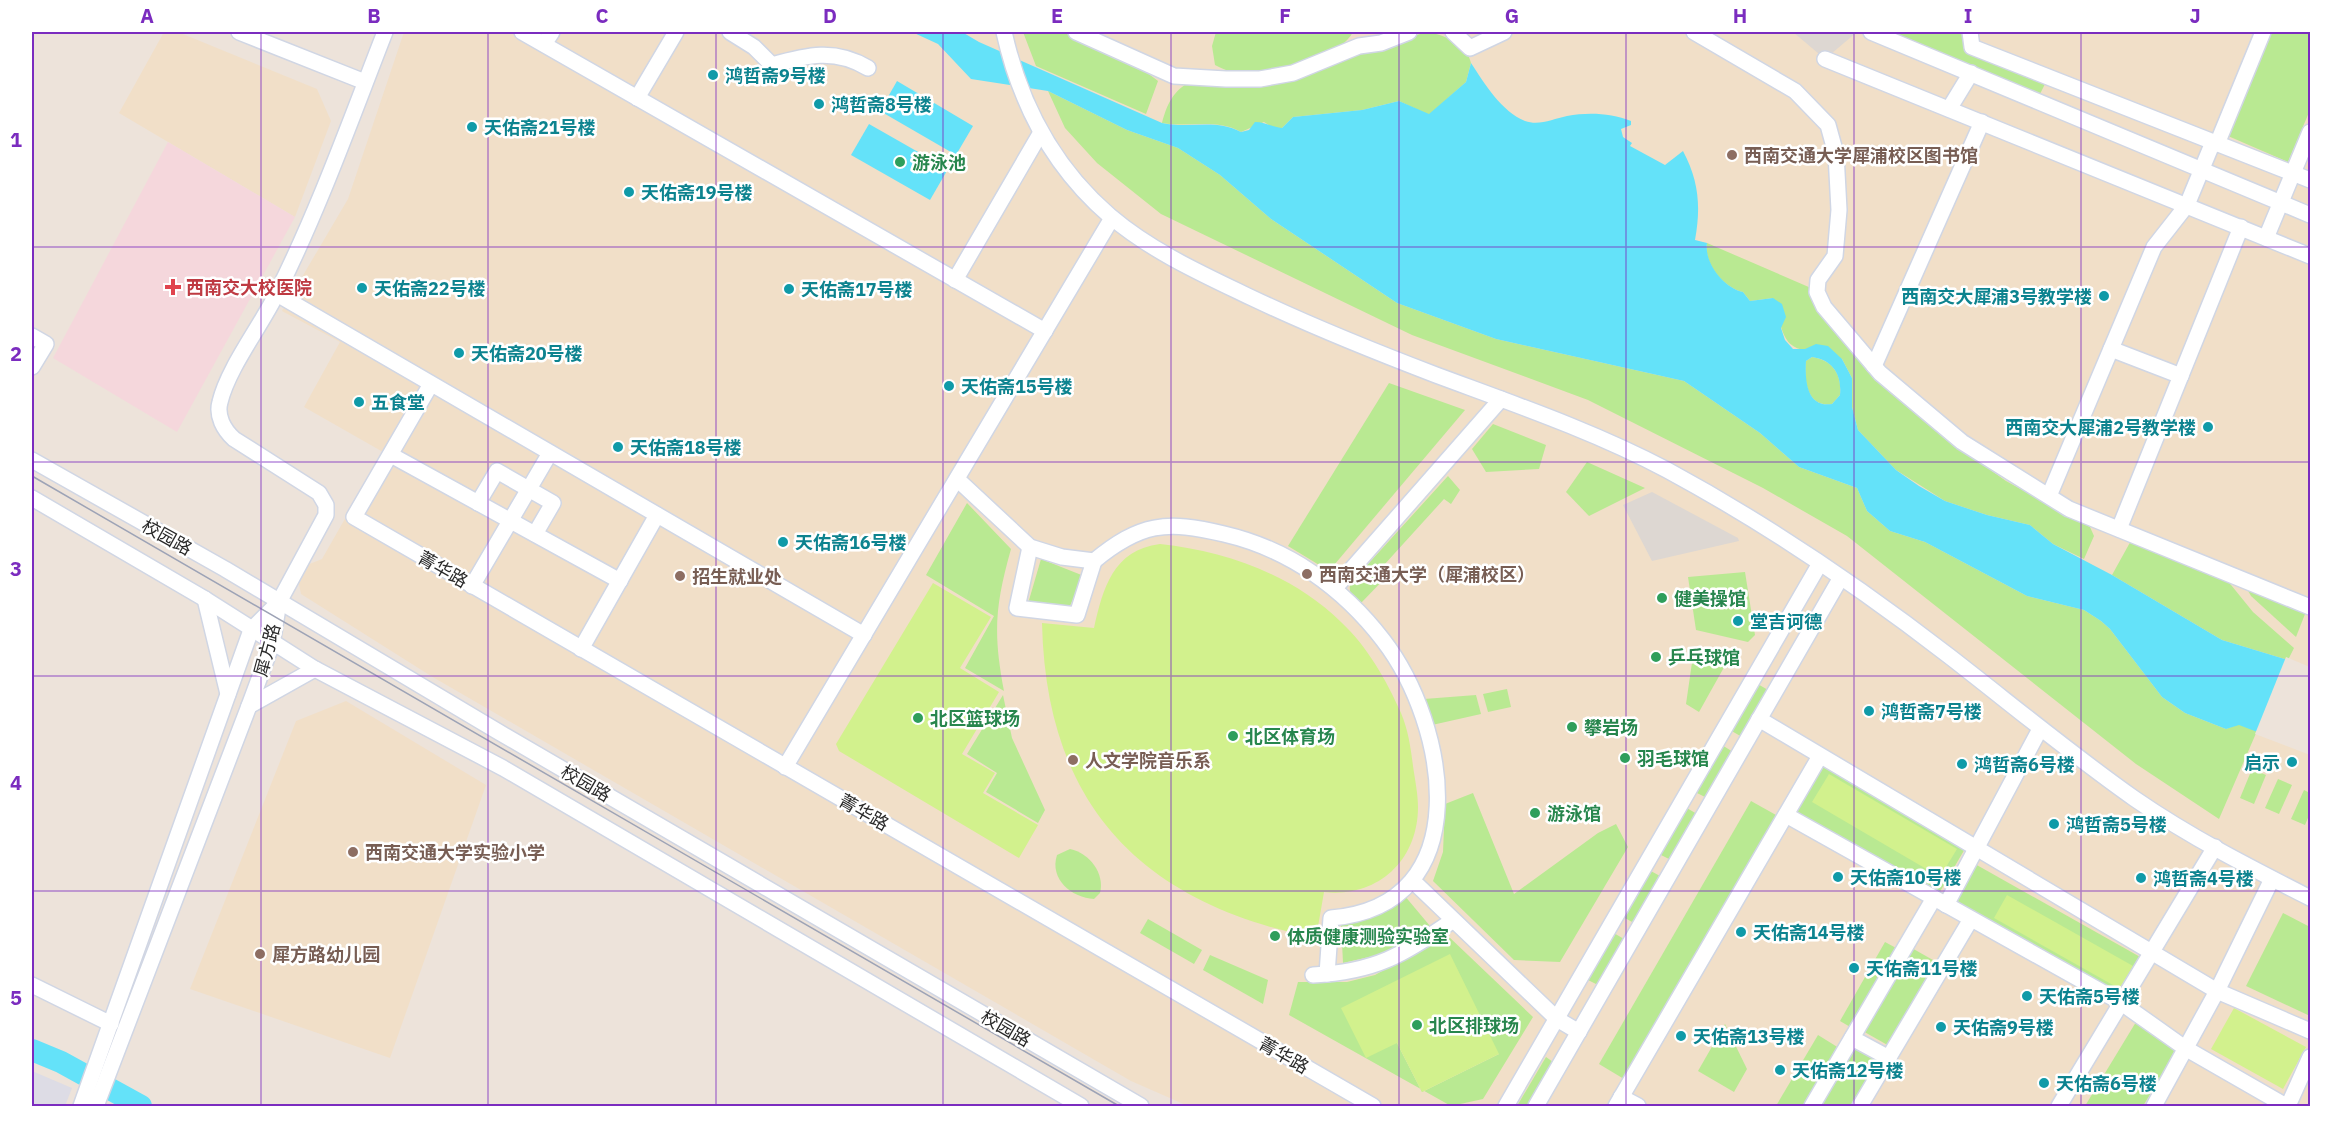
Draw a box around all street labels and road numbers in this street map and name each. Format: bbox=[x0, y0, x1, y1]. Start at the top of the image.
street label: 校园路 bbox=[138, 514, 196, 560]
street label: 菁华路 bbox=[414, 546, 472, 592]
street label: 犀方路 bbox=[249, 621, 285, 679]
street label: 校园路 bbox=[557, 760, 615, 806]
street label: 菁华路 bbox=[835, 789, 893, 835]
street label: 校园路 bbox=[977, 1005, 1035, 1051]
street label: 菁华路 bbox=[1255, 1032, 1313, 1078]

